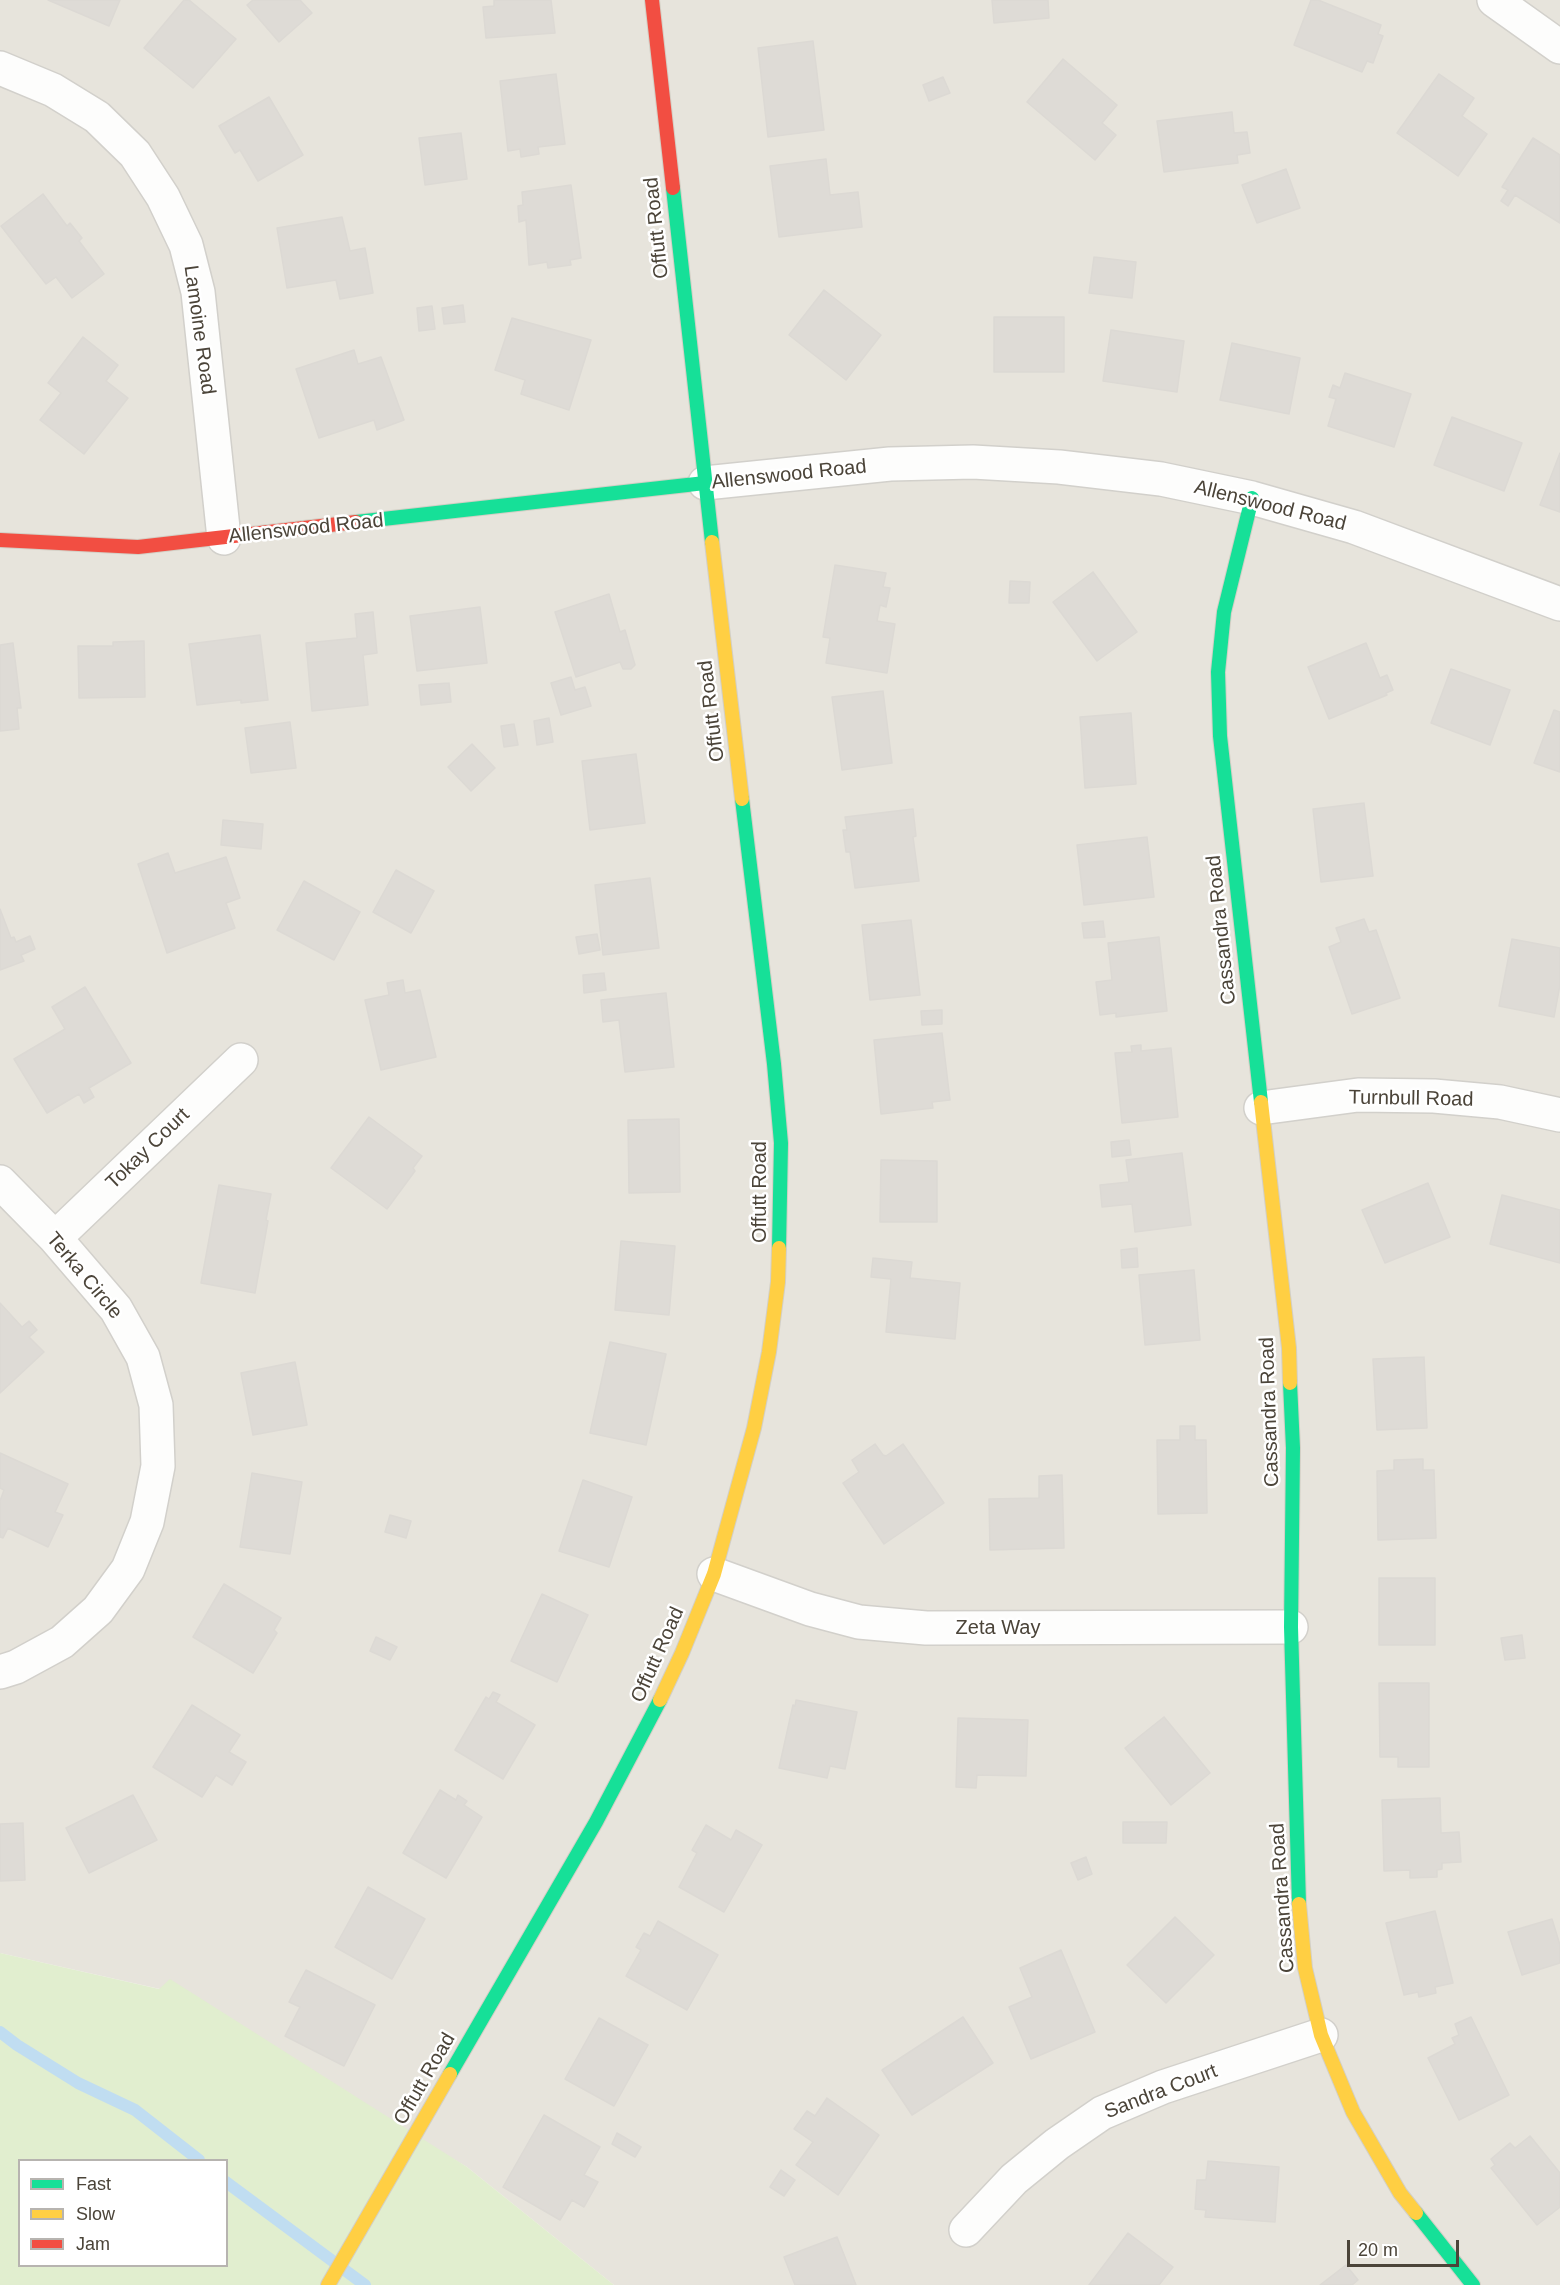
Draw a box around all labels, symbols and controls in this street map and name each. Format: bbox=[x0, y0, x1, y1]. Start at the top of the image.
street label: Offutt Road bbox=[640, 176, 674, 280]
street label: Lamoine Road bbox=[178, 264, 220, 396]
street label: Allenswood Road bbox=[710, 455, 868, 495]
street label: Allenswood Road bbox=[1192, 476, 1348, 536]
street label: Allenswood Road bbox=[227, 509, 385, 549]
street label: Offutt Road bbox=[694, 659, 730, 763]
street label: Cassandra Road bbox=[1202, 854, 1242, 1006]
street label: Turnbull Road bbox=[1348, 1086, 1474, 1112]
street label: Tokay Court bbox=[101, 1103, 195, 1195]
street label: Offutt Road bbox=[748, 1141, 772, 1243]
street label: Terka Circle bbox=[41, 1228, 127, 1324]
street label: Cassandra Road bbox=[1255, 1337, 1285, 1487]
street label: Offutt Road bbox=[626, 1604, 690, 1706]
street label: Zeta Way bbox=[956, 1616, 1040, 1640]
street label: Cassandra Road bbox=[1266, 1822, 1300, 1974]
street label: Offutt Road bbox=[389, 2029, 461, 2129]
street label: Sandra Court bbox=[1101, 2059, 1221, 2125]
legend bbox=[18, 2159, 228, 2267]
text: Fast bbox=[76, 2174, 111, 2194]
text: Slow bbox=[76, 2204, 115, 2224]
scale bar bbox=[1350, 2228, 1462, 2266]
text: Jam bbox=[76, 2234, 110, 2254]
text: 20 m bbox=[1358, 2240, 1398, 2260]

